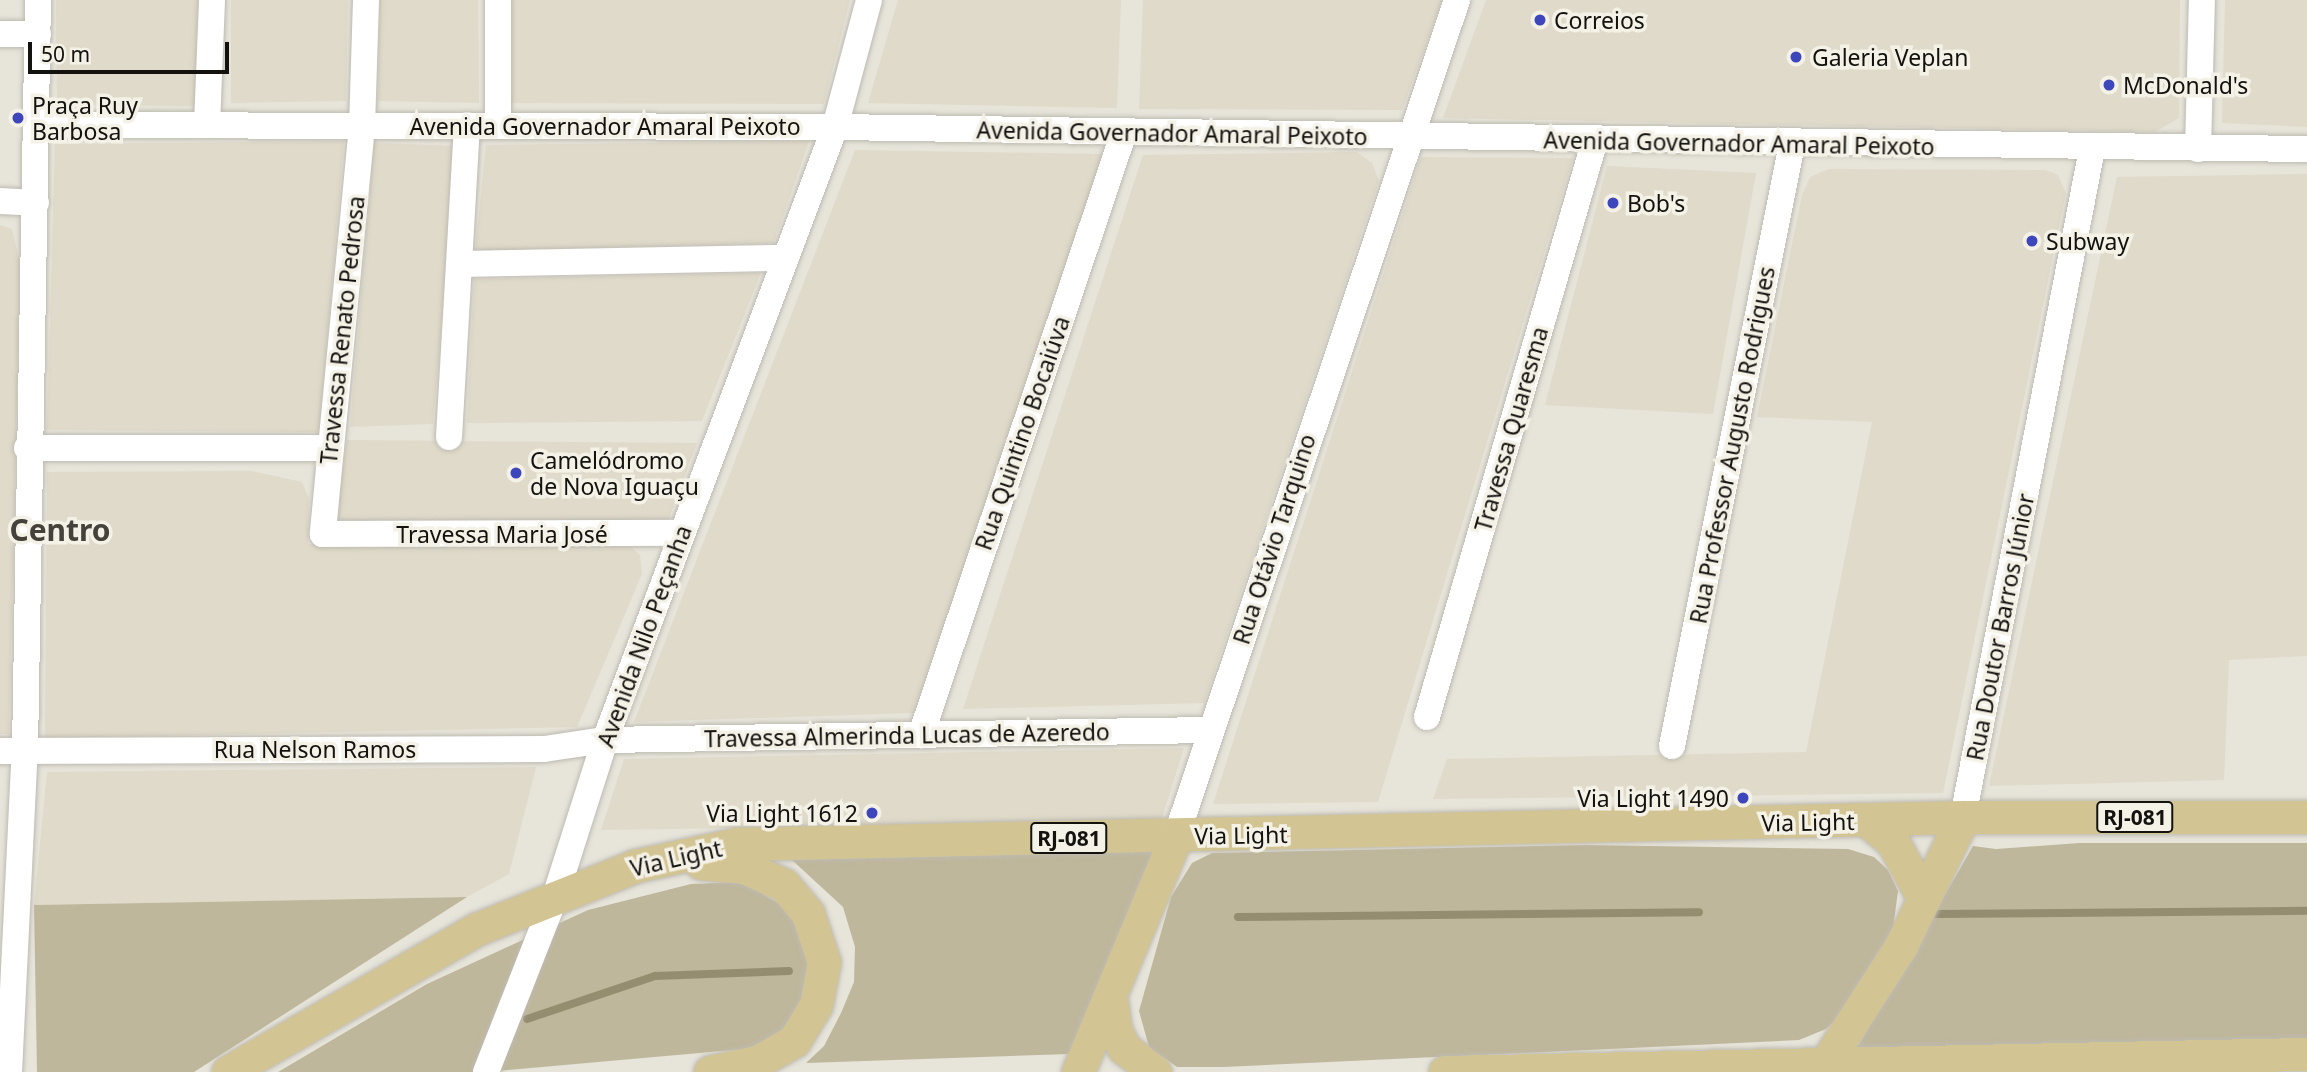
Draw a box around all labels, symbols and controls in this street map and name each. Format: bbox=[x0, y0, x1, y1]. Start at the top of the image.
place label: Correios bbox=[1554, 6, 1645, 34]
marker: Correios bbox=[1532, 12, 1548, 28]
scale bar bbox=[32, 28, 233, 72]
text: 50 m bbox=[41, 40, 90, 68]
place label: Galeria Veplan bbox=[1812, 43, 1968, 71]
marker: Galeria Veplan bbox=[1786, 47, 1806, 67]
place label: McDonald's bbox=[2123, 71, 2248, 99]
marker: McDonald's bbox=[2101, 77, 2117, 93]
place label: Praça Ruy Barbosa bbox=[32, 91, 138, 145]
marker: Praça Ruy Barbosa bbox=[10, 110, 26, 126]
street label: Avenida Governador Amaral Peixoto bbox=[409, 112, 801, 140]
street label: Avenida Governador Amaral Peixoto bbox=[976, 116, 1368, 150]
street label: Avenida Governador Amaral Peixoto bbox=[1543, 126, 1935, 160]
place label: Bob's bbox=[1627, 189, 1685, 217]
street label: Travessa Renato Pedrosa bbox=[314, 194, 370, 466]
marker: Bob's bbox=[1605, 195, 1621, 211]
place label: Subway bbox=[2046, 227, 2129, 255]
marker: Subway bbox=[2024, 233, 2040, 249]
street label: Rua Professor Augusto Rodrigues bbox=[1684, 264, 1780, 626]
street label: Rua Quintino Bocaiúva bbox=[969, 312, 1075, 554]
street label: Travessa Quaresma bbox=[1469, 323, 1553, 535]
street label: Rua Otávio Tarquino bbox=[1227, 430, 1321, 648]
place label: Camelódromo de Nova Iguaçu bbox=[530, 446, 699, 500]
marker: Camelódromo de Nova Iguaçu bbox=[508, 465, 524, 481]
street label: Rua Doutor Barros Júnior bbox=[1961, 491, 2039, 763]
district label: Centro bbox=[9, 512, 111, 548]
street label: Travessa Maria José bbox=[396, 520, 608, 548]
street label: Avenida Nilo Peçanha bbox=[591, 521, 697, 751]
street label: Travessa Almerinda Lucas de Azeredo bbox=[704, 718, 1110, 752]
street label: Rua Nelson Ramos bbox=[214, 735, 416, 763]
place label: Via Light 1490 bbox=[1577, 784, 1729, 812]
marker: Via Light 1490 bbox=[1735, 790, 1751, 806]
place label: Via Light 1612 bbox=[706, 799, 858, 827]
road number: RJ-081 bbox=[2095, 800, 2175, 834]
marker: Via Light 1612 bbox=[864, 805, 880, 821]
street label: Via Light bbox=[1761, 807, 1855, 837]
road number: RJ-081 bbox=[1029, 820, 1109, 856]
street label: Via Light bbox=[1194, 820, 1288, 850]
street label: Via Light bbox=[627, 834, 725, 882]

